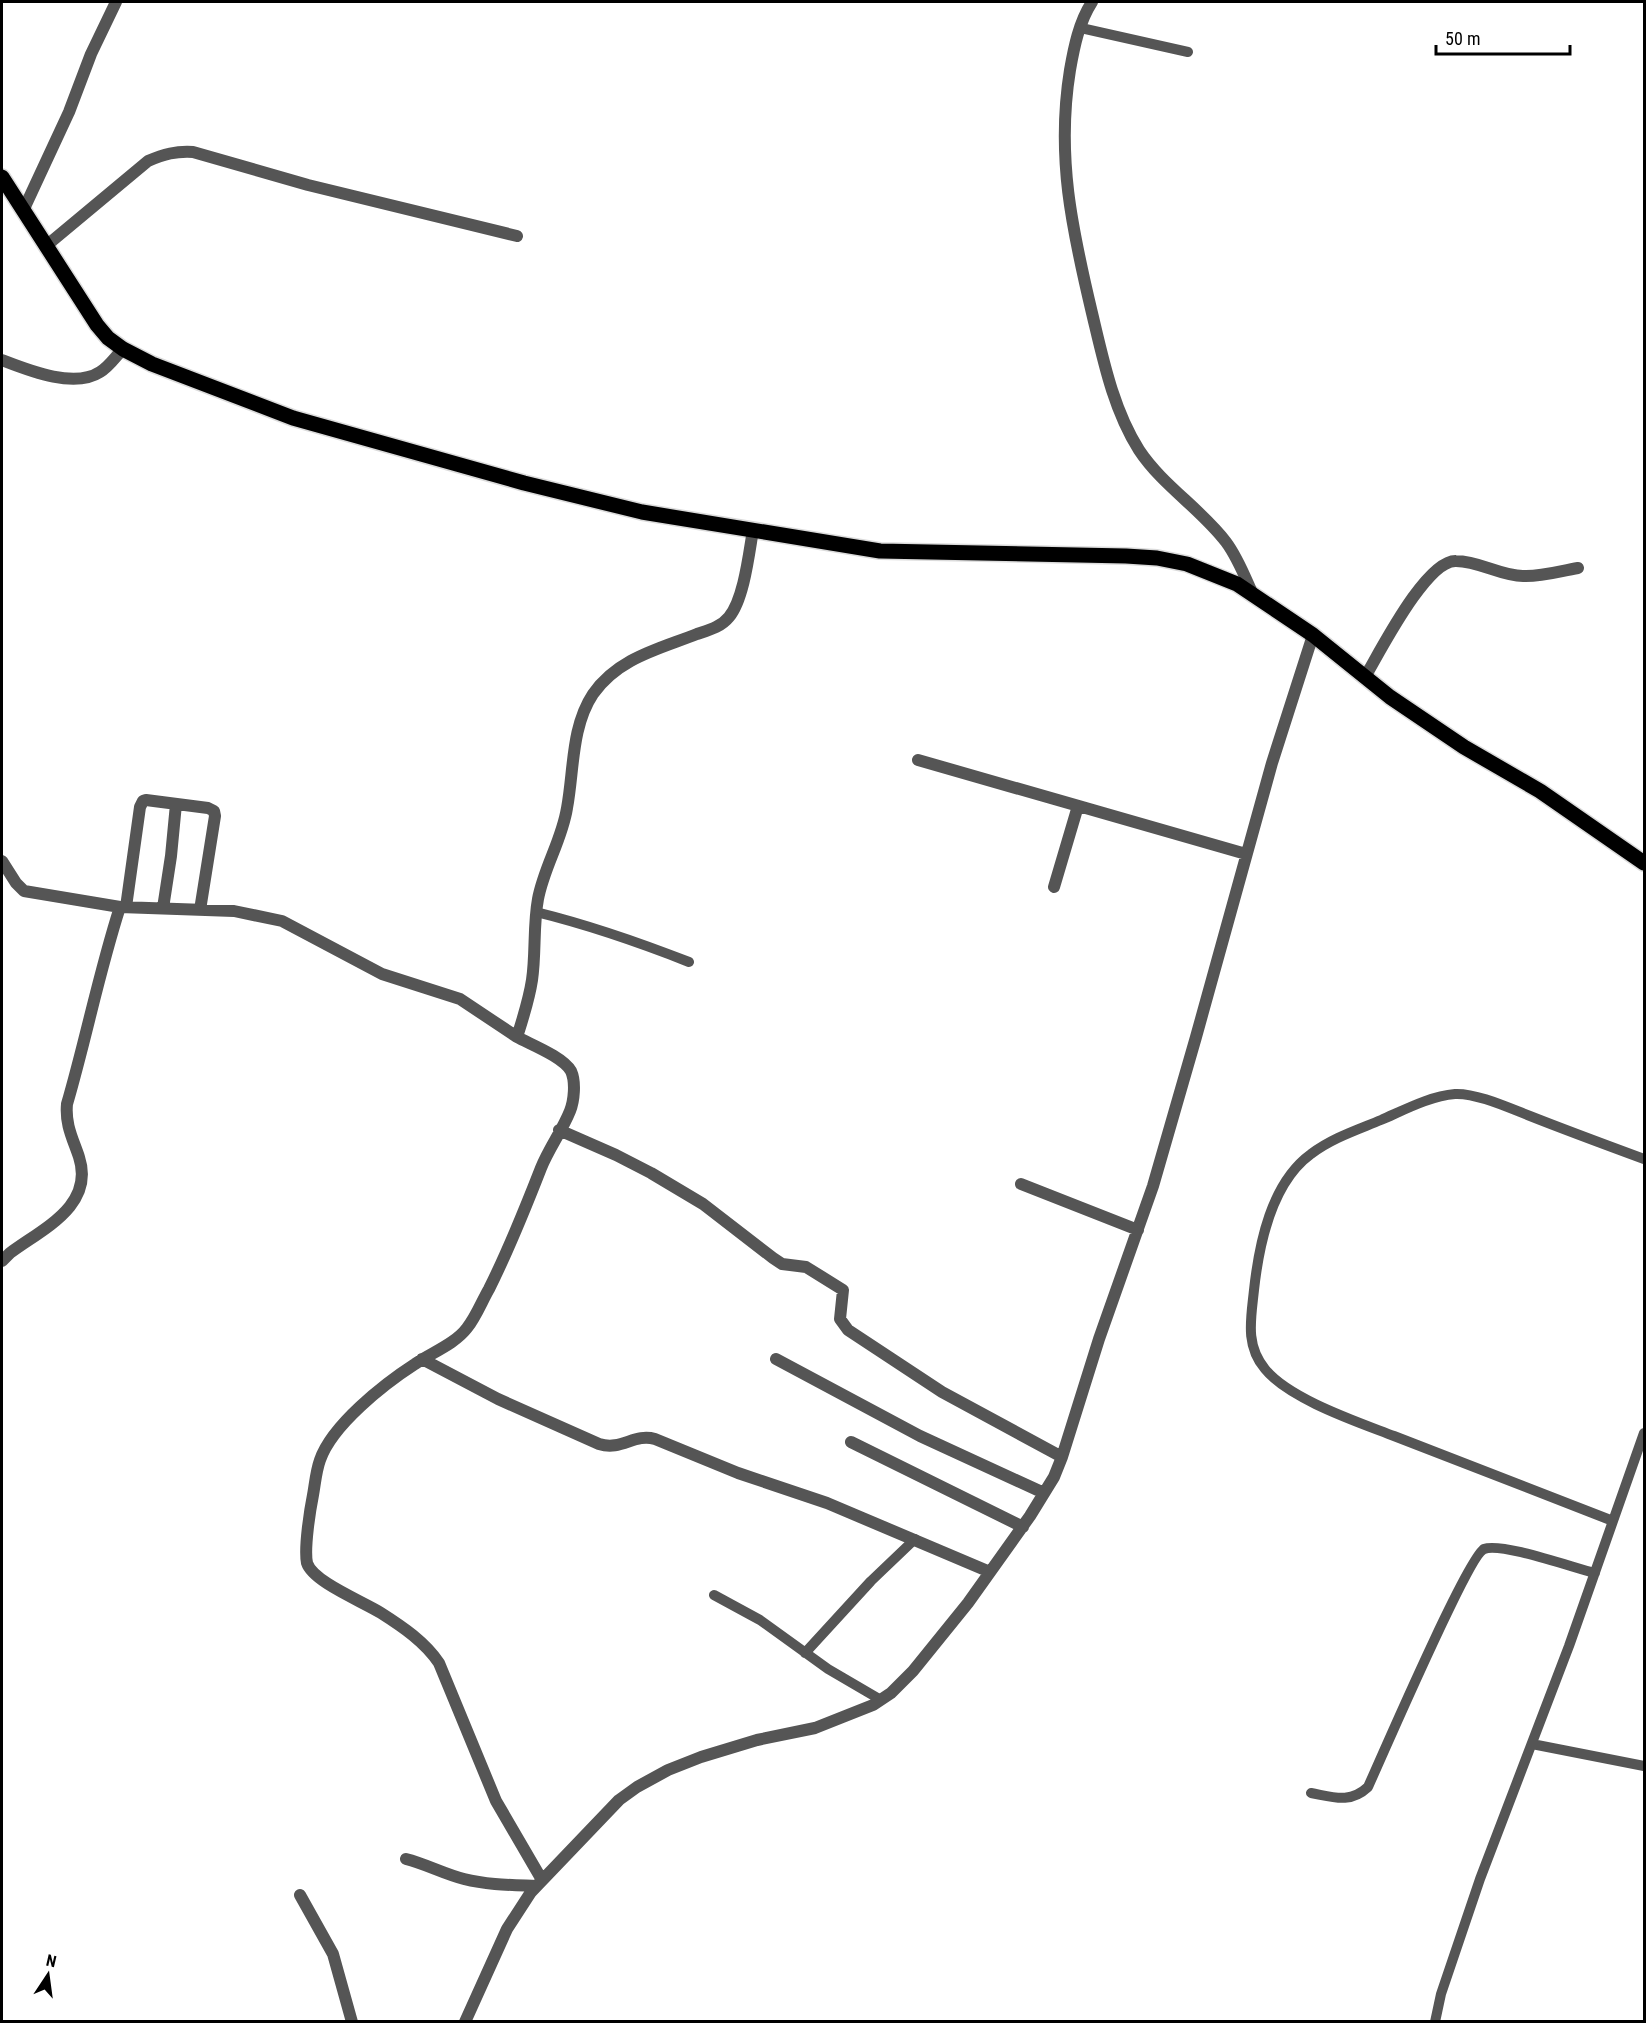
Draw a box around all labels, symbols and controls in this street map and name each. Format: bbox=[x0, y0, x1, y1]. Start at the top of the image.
scale bar bbox=[1436, 18, 1570, 56]
text: 50 m bbox=[1445, 28, 1480, 49]
north arrow bbox=[18, 1945, 78, 2005]
text: N bbox=[44, 1951, 58, 1971]

